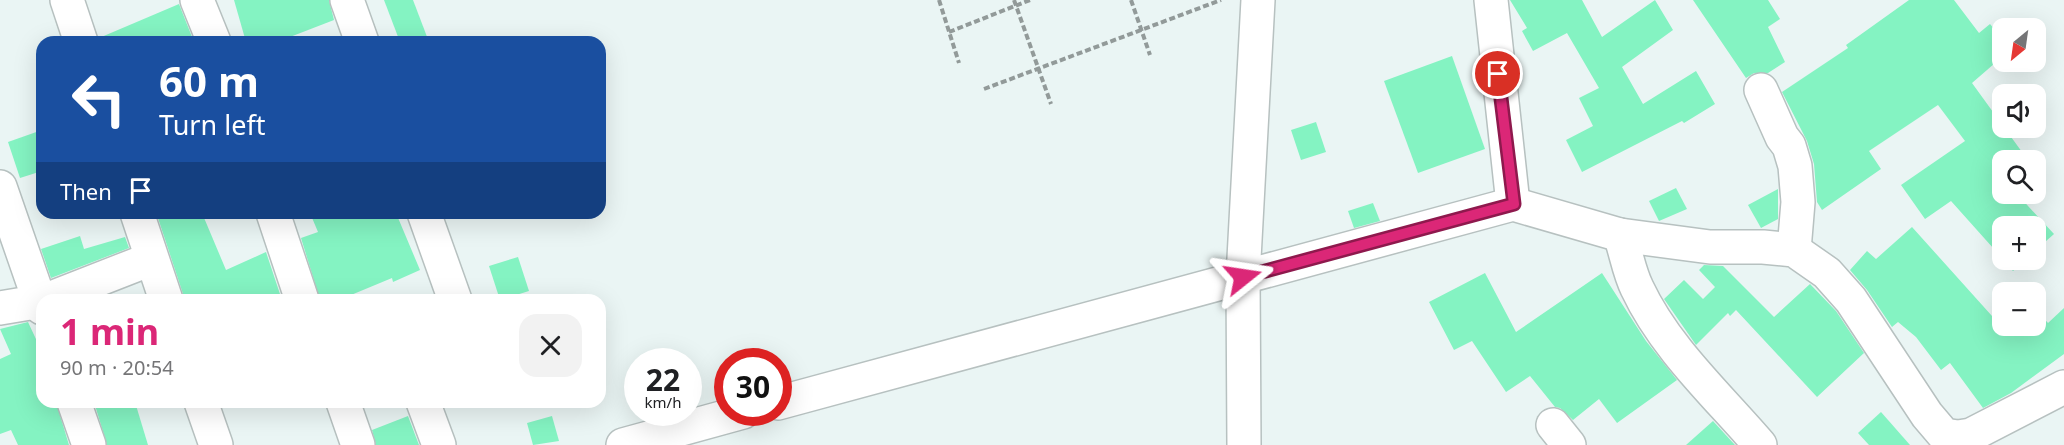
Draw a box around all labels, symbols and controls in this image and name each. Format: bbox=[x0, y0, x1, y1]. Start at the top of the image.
north arrow bbox=[1992, 18, 2046, 72]
map controls bbox=[1992, 18, 2046, 336]
pin bbox=[1472, 48, 1523, 99]
text: 60 m bbox=[159, 52, 259, 109]
icon: arrive bbox=[1481, 57, 1514, 90]
icon: left bbox=[60, 60, 138, 138]
button: sound bbox=[1992, 84, 2046, 138]
text: Turn left bbox=[159, 106, 265, 143]
button: search bbox=[1992, 150, 2046, 204]
icon: arrive bbox=[124, 174, 157, 207]
text: Then bbox=[60, 176, 112, 206]
button: + bbox=[1992, 216, 2046, 270]
position arrow bbox=[1211, 245, 1275, 309]
button: − bbox=[1992, 282, 2046, 336]
text: 1 min bbox=[60, 307, 159, 356]
button: close bbox=[519, 314, 582, 377]
speed limit sign: 30 bbox=[714, 348, 792, 426]
text: 90 m · 20:54 bbox=[60, 354, 174, 381]
text: 22 bbox=[646, 359, 680, 400]
text: km/h bbox=[645, 392, 681, 412]

